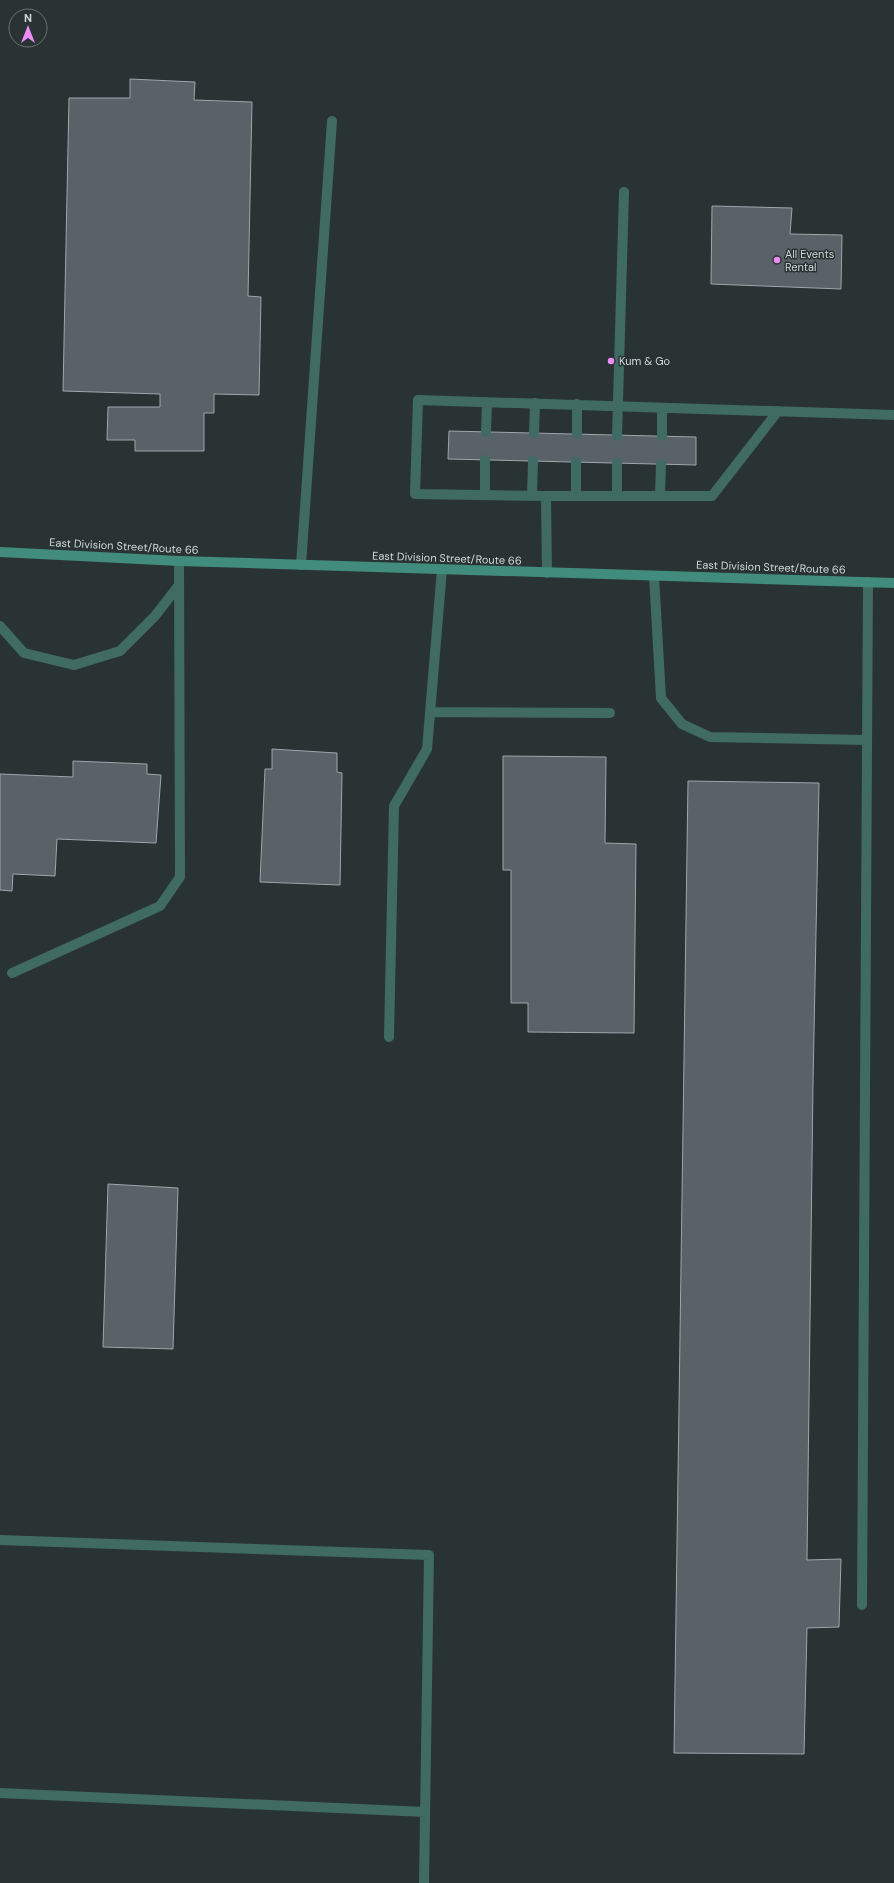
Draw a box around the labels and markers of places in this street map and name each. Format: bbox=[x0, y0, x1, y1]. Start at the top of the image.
place label: All Events Rental bbox=[785, 247, 834, 274]
marker: All Events Rental bbox=[772, 255, 782, 265]
place label: Kum & Go bbox=[619, 354, 670, 368]
marker: Kum & Go bbox=[606, 356, 616, 366]

